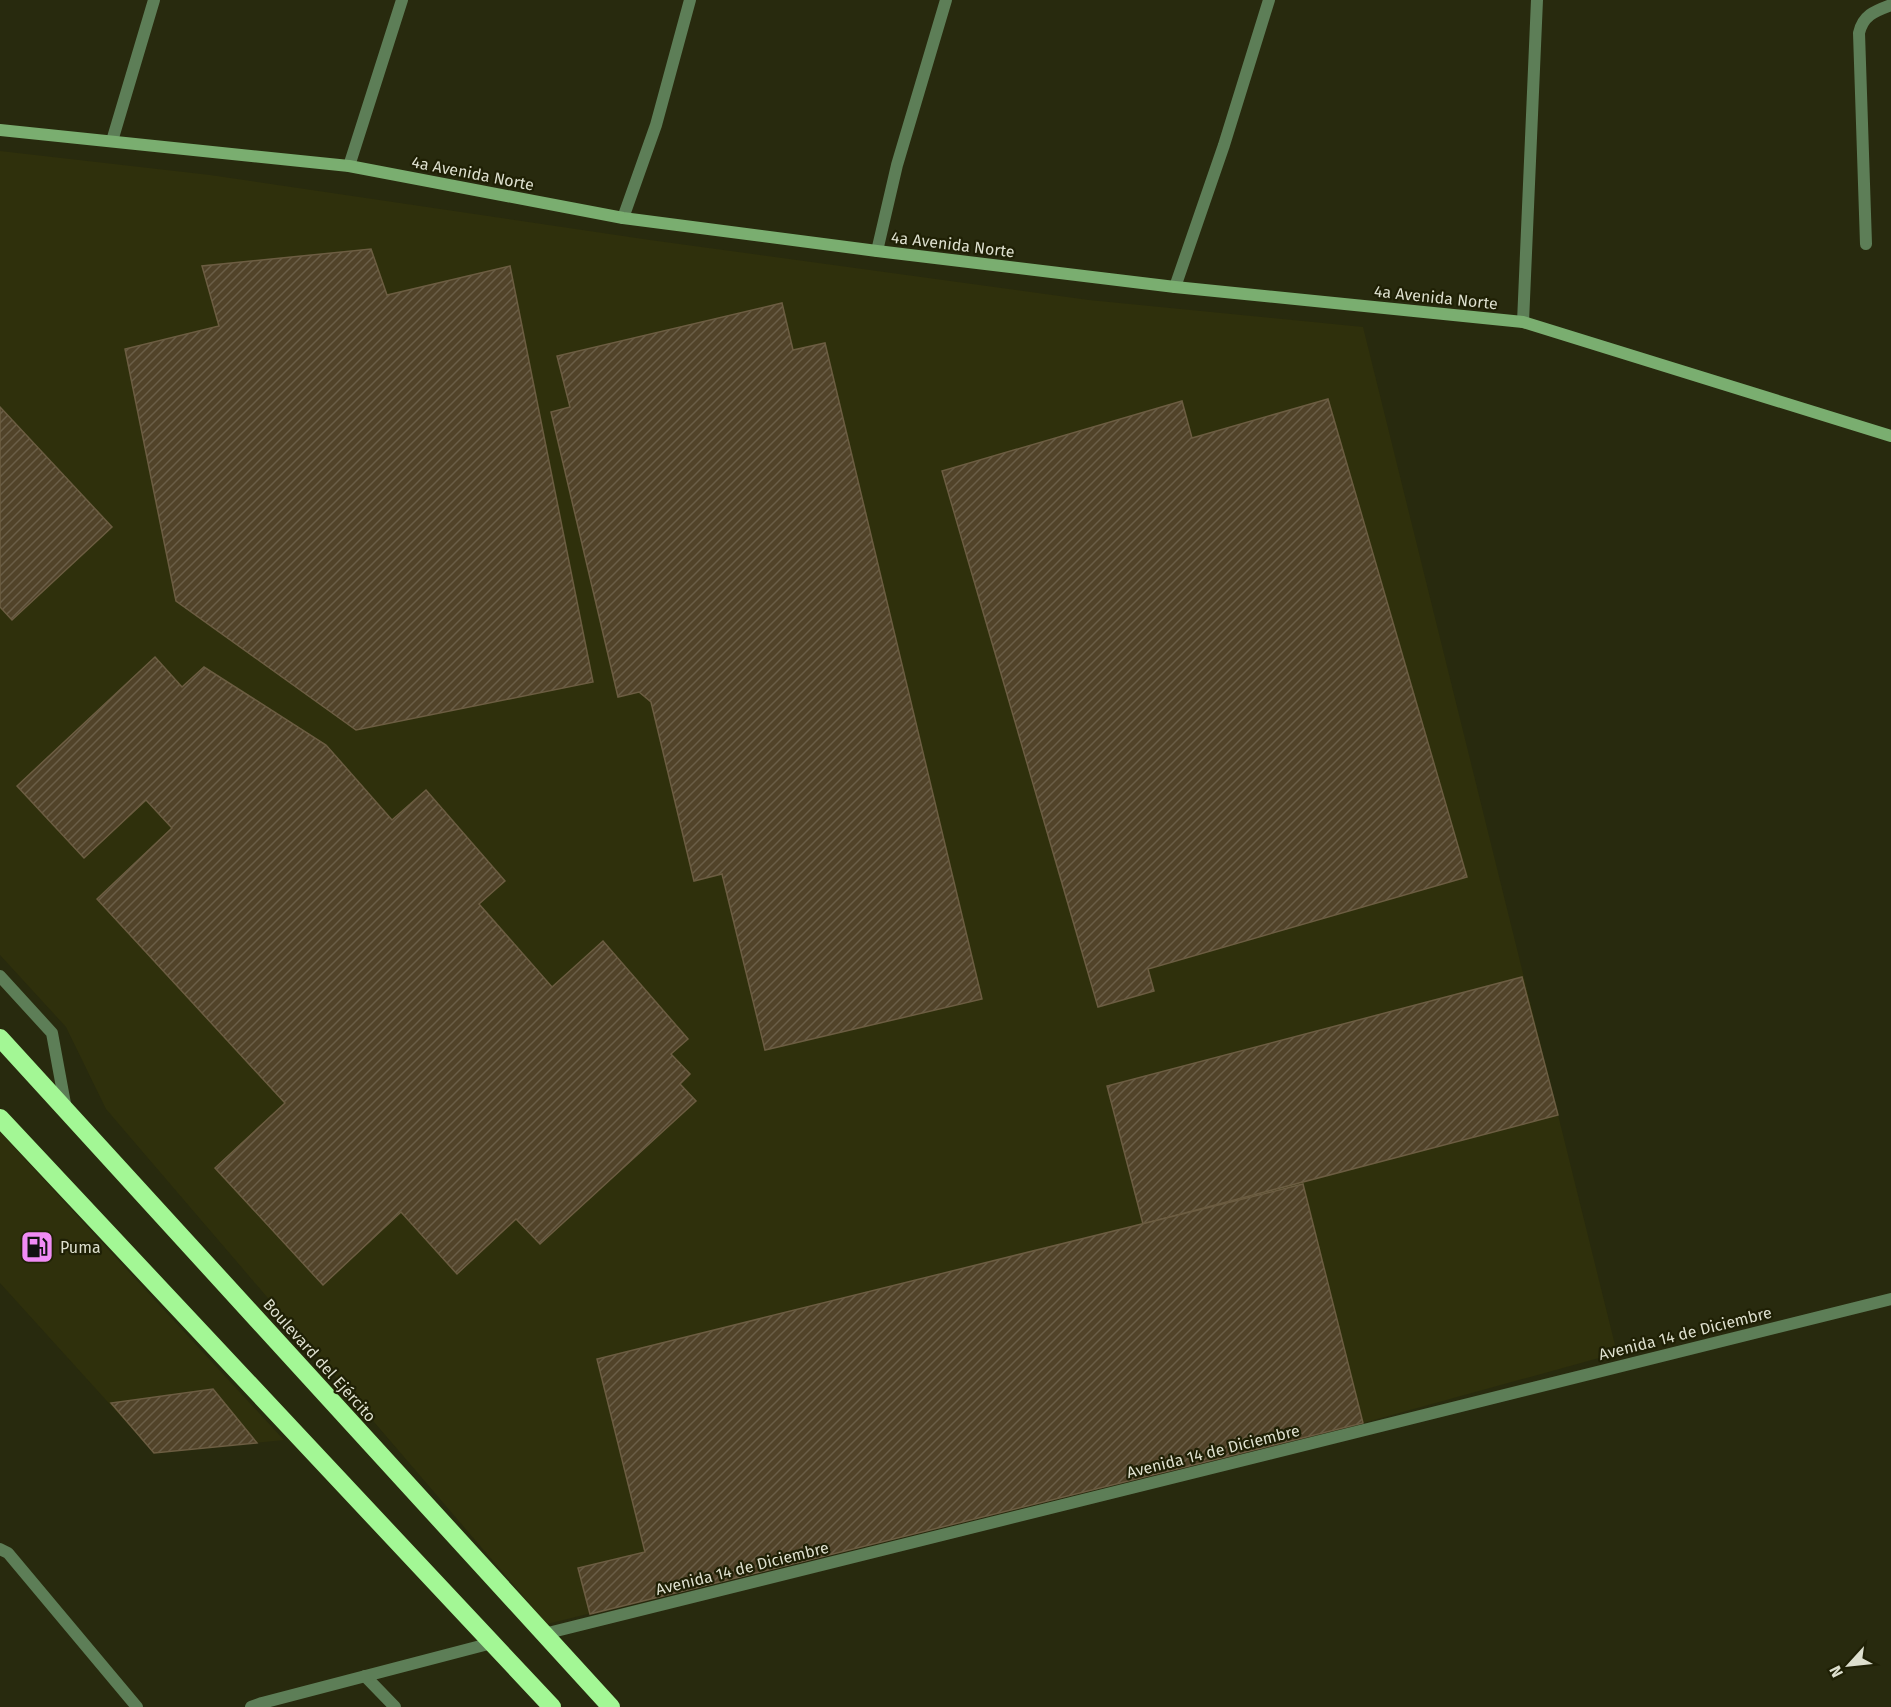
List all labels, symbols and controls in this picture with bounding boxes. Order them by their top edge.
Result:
street label: 4a Avenida Norte [410,152,536,195]
street label: 4a Avenida Norte [890,227,1016,261]
street label: 4a Avenida Norte [1373,282,1499,313]
fuel station icon: Puma [19,1229,55,1265]
place label: Puma [60,1238,101,1257]
street label: Boulevard del Ejército [259,1295,380,1426]
street label: Avenida 14 de Diciembre [1597,1303,1774,1364]
street label: Avenida 14 de Diciembre [1125,1421,1302,1482]
street label: Avenida 14 de Diciembre [654,1538,831,1599]
north arrow [1819,1635,1879,1695]
text: N [1825,1663,1847,1681]

